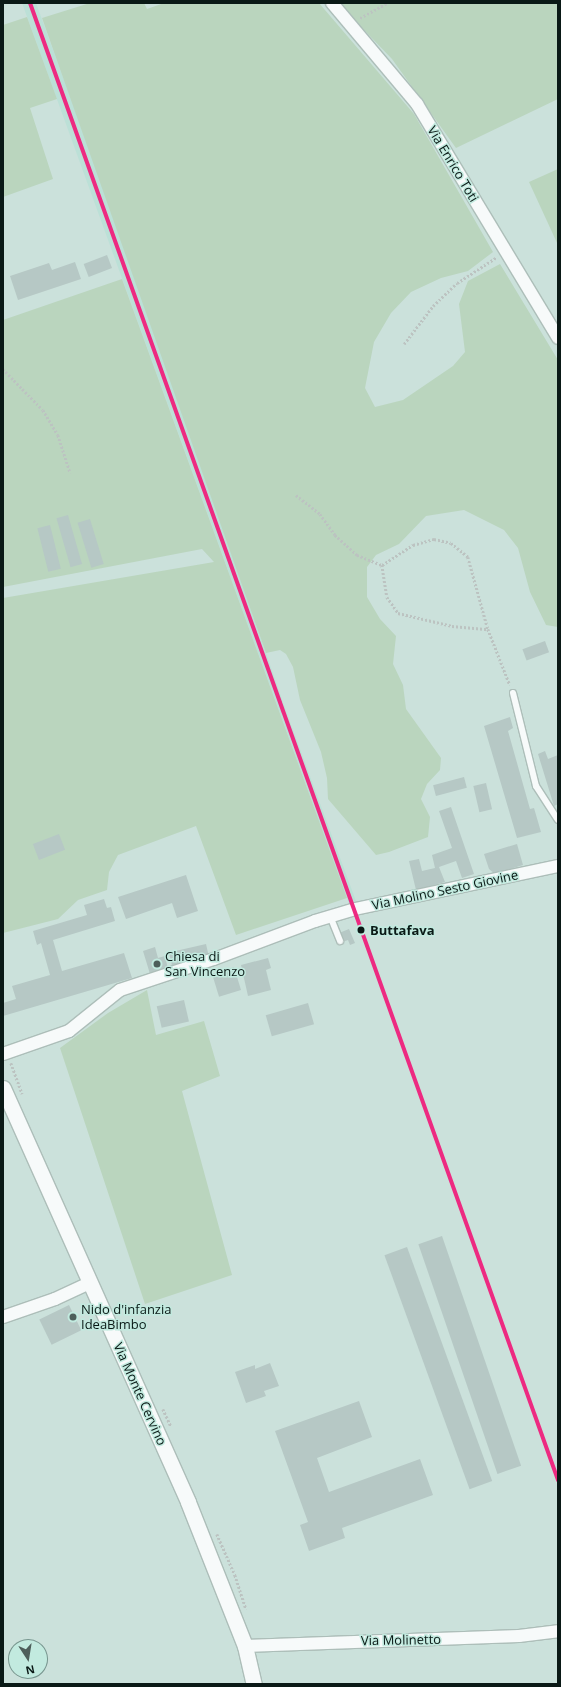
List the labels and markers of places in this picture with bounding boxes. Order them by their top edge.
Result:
place label: Buttafava [370,922,435,938]
marker: Buttafava [355,924,367,936]
place label: Chiesa di San Vincenzo [165,949,245,980]
marker: Chiesa di San Vincenzo [152,959,162,969]
place label: Nido d'infanzia IdeaBimbo [81,1302,171,1333]
marker: Nido d'infanzia IdeaBimbo [68,1312,78,1322]

